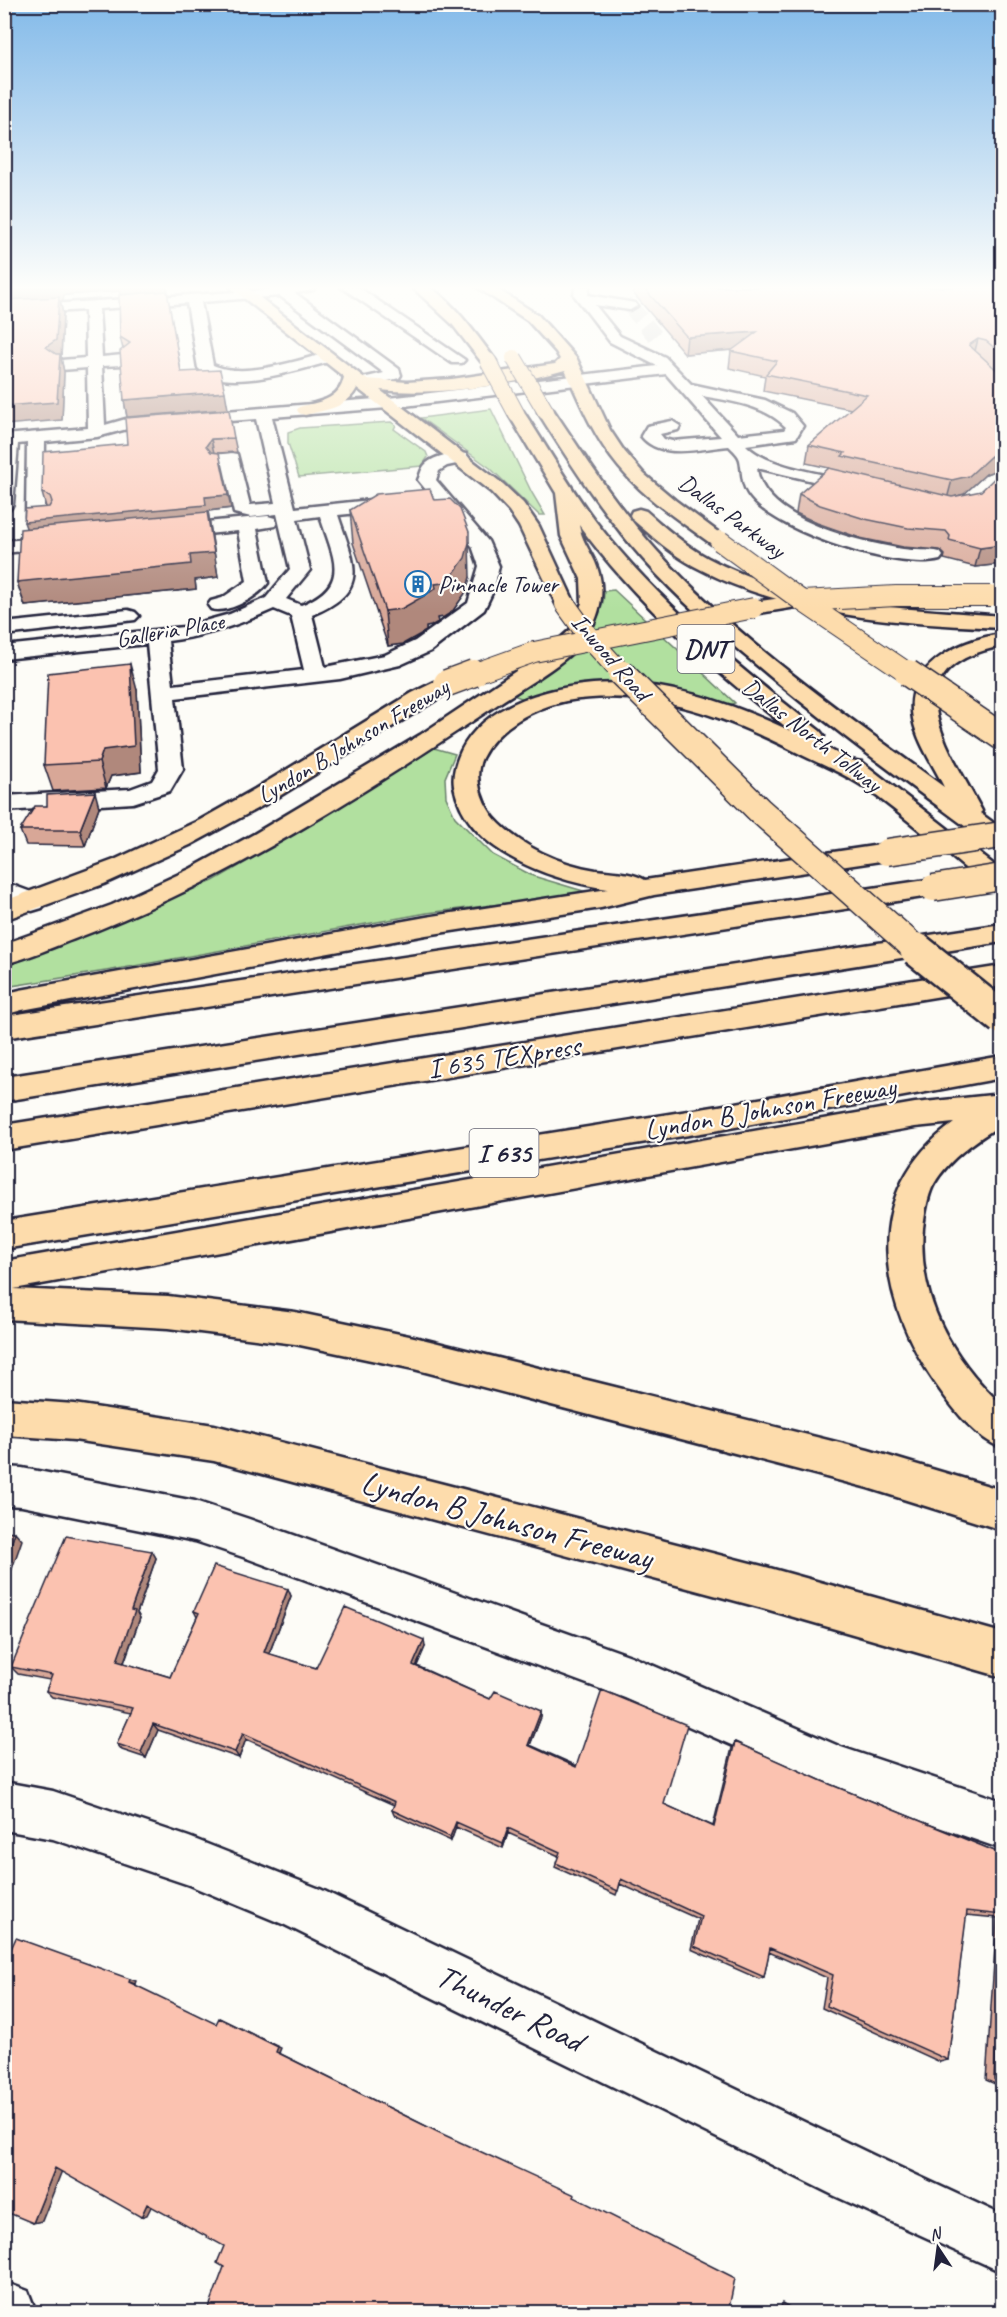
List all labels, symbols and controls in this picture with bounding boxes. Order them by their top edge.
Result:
street label: Dallas Parkway [673,467,792,566]
building icon: Pinnacle Tower [403,569,433,599]
place label: Pinnacle Tower [438,569,560,599]
street label: Galleria Place [114,605,228,654]
street label: Inwood Road [565,607,659,709]
road number: DNT [678,625,734,673]
street label: Lyndon B Johnson Freeway [252,671,456,810]
street label: Dallas North Tollway [736,671,889,800]
street label: I 635 TEXpress [426,1027,585,1086]
street label: Lyndon B Johnson Freeway [642,1068,901,1147]
road number: I 635 [470,1129,538,1177]
street label: Lyndon B Johnson Freeway [357,1461,660,1580]
street label: Thunder Road [430,1954,595,2064]
north arrow [908,2218,968,2278]
text: N [928,2223,945,2245]

